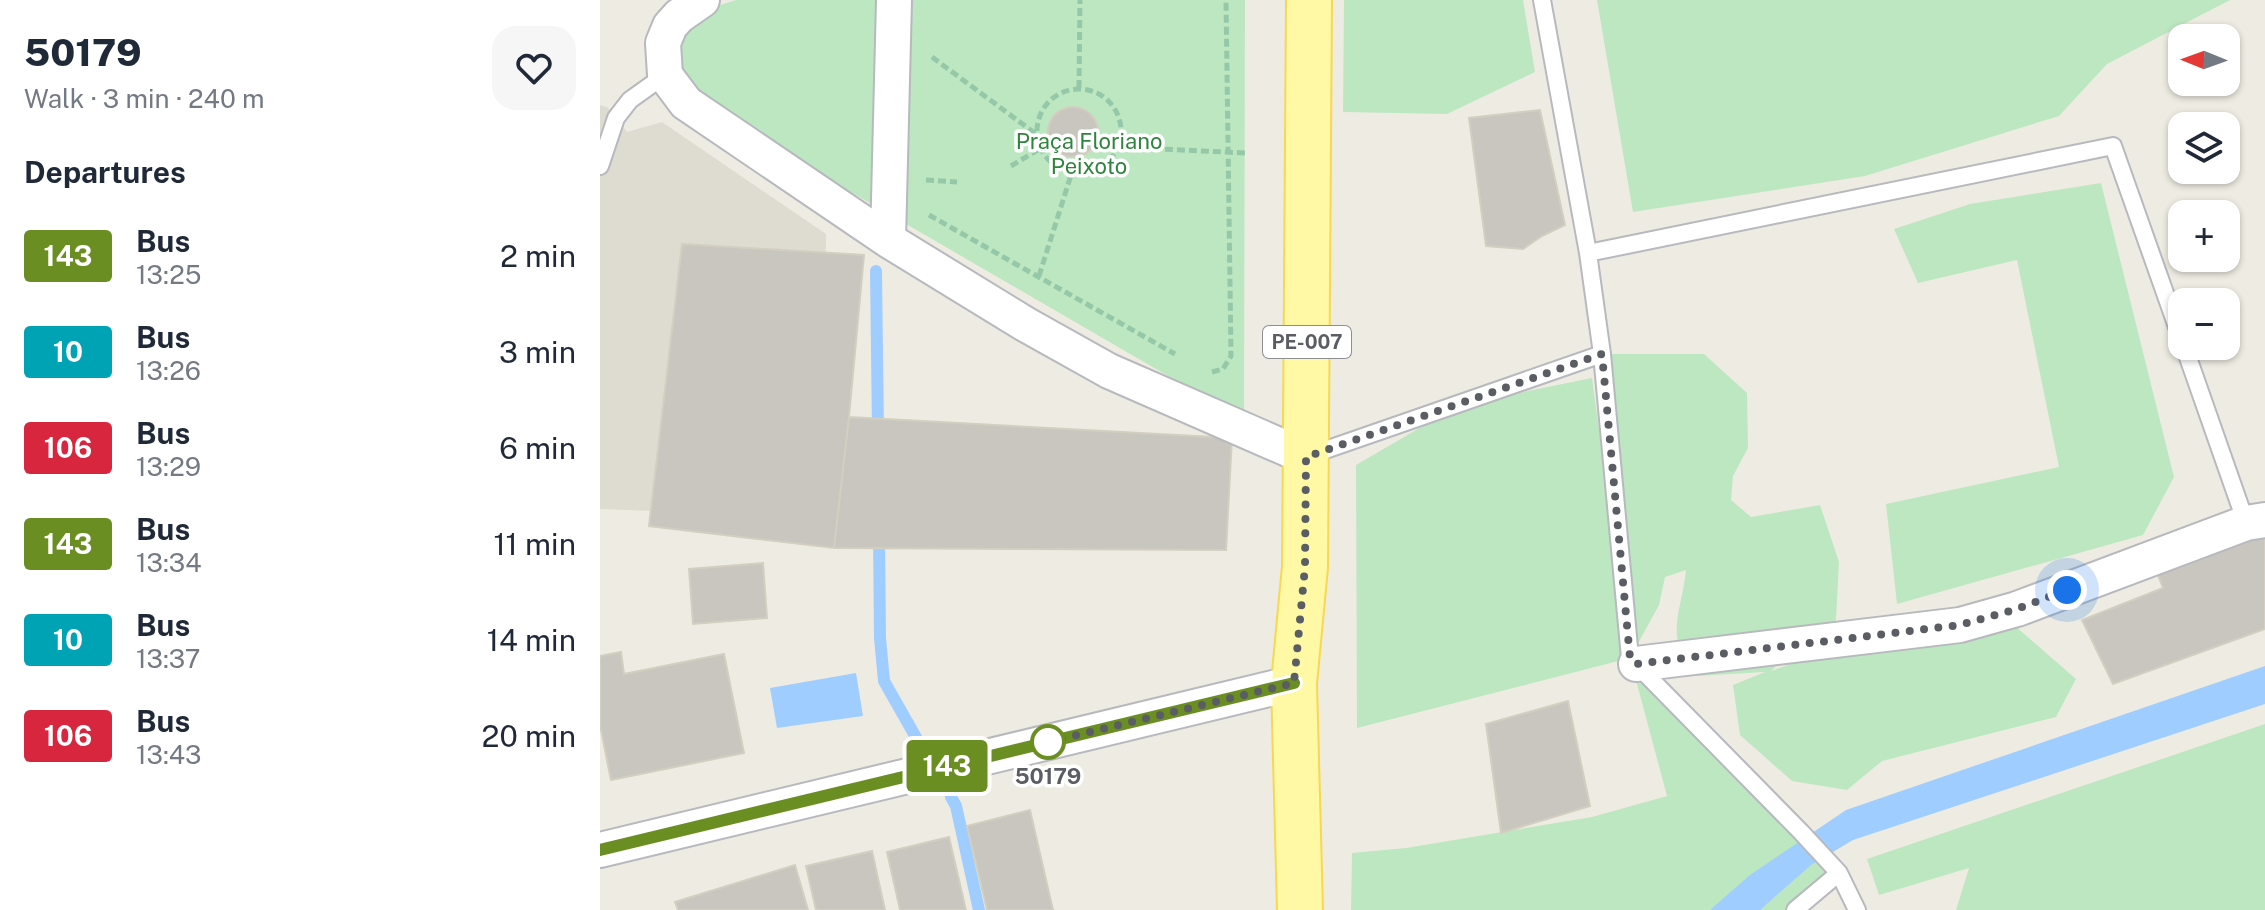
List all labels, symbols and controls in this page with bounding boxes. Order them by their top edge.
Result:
north arrow [2168,24,2240,96]
map controls [2168,24,2240,360]
button: heart [492,26,576,110]
text: 50179 [24,30,142,75]
text: Walk · 3 min · 240 m [24,83,265,114]
button: layers [2168,112,2240,184]
park label: Praça Floriano Peixoto [1016,128,1162,179]
text: Departures [24,154,186,190]
button: + [2168,200,2240,272]
text: Bus [136,223,190,259]
text: 2 min [500,238,576,274]
text: 143 [44,239,92,272]
text: 13:25 [136,259,202,290]
button: − [2168,288,2240,360]
text: Bus [136,319,190,355]
road number: PE-007 [1263,326,1351,358]
text: 3 min [499,334,576,370]
text: 10 [53,335,83,368]
text: 13:26 [136,355,201,386]
text: Bus [136,415,190,451]
text: 6 min [499,430,576,466]
text: 106 [44,431,92,464]
text: 13:29 [136,451,201,482]
text: Bus [136,511,190,547]
text: 11 min [493,526,576,562]
text: 143 [44,527,92,560]
text: 13:34 [136,547,202,578]
your location [2047,570,2087,610]
text: Bus [136,607,190,643]
text: 14 min [487,622,576,658]
text: 10 [53,623,83,656]
text: 13:37 [136,643,200,674]
text: Bus [136,703,190,739]
text: 20 min [482,718,576,754]
text: 106 [44,719,92,752]
marker: 50179 [1031,725,1065,759]
text: 13:43 [136,739,201,770]
line badge: 143 [901,740,993,792]
text: 143 [923,749,971,782]
place label: 50179 [1015,763,1081,789]

